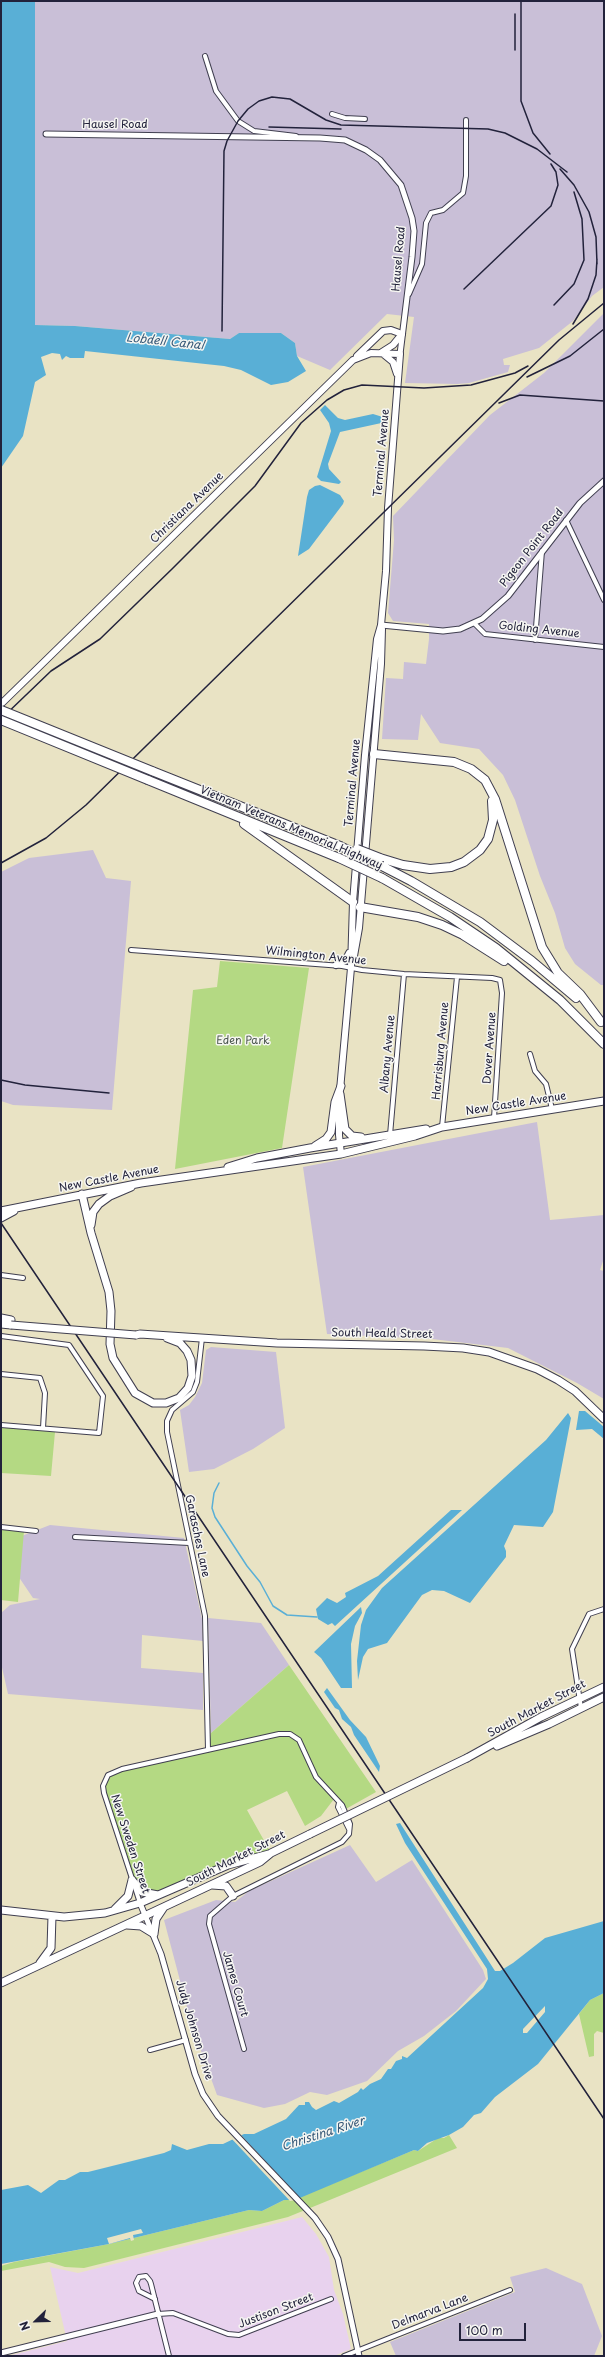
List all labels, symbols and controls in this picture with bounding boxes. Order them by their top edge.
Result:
street label: Hausel Road [82,118,148,132]
street label: Hausel Road [390,226,408,292]
water label: Lobdell Canal [125,331,205,353]
street label: Terminal Avenue [372,409,392,497]
street label: Christiana Avenue [148,470,226,546]
street label: Pigeon Point Road [497,506,567,590]
street label: Golding Avenue [498,619,580,641]
street label: Terminal Avenue [343,739,363,827]
street label: Vietnam Veterans Memorial Highway [198,783,384,873]
street label: Wilmington Avenue [265,944,367,968]
street label: Harrisburg Avenue [430,1001,452,1101]
street label: Dover Avenue [481,1011,499,1085]
street label: Albany Avenue [378,1014,398,1094]
park label: Eden Park [216,1034,270,1048]
street label: New Castle Avenue [465,1090,567,1118]
street label: New Castle Avenue [58,1163,160,1195]
street label: South Heald Street [331,1327,433,1341]
street label: Garasches Lane [182,1493,212,1579]
street label: South Market Street [486,1678,588,1740]
street label: New Sweden Street [108,1793,152,1895]
street label: South Market Street [184,1828,288,1890]
street label: James Court [219,1950,251,2018]
street label: Judy Johnson Drive [172,1978,216,2082]
water label: Christina River [280,2114,366,2154]
street label: Justison Street [237,2291,315,2331]
street label: Delmarva Lane [390,2291,470,2333]
north arrow [16,2301,56,2341]
scale bar [461,2315,528,2341]
text: N [15,2319,34,2333]
text: 100 m [466,2321,503,2339]

